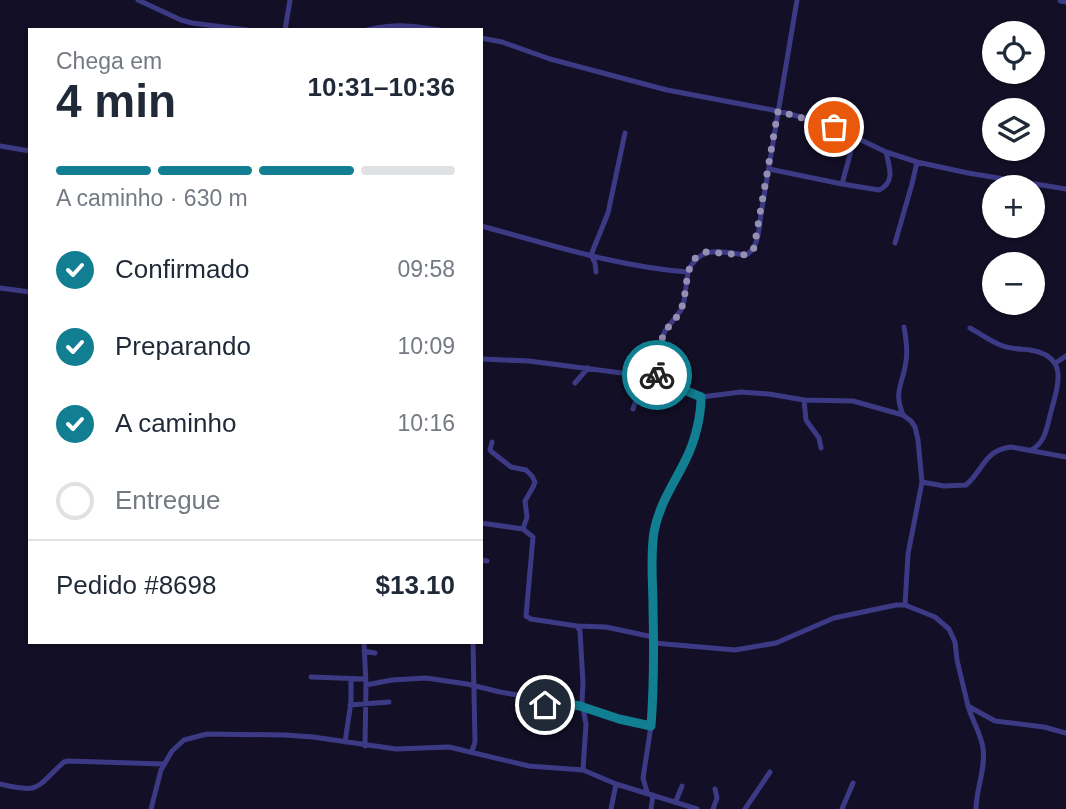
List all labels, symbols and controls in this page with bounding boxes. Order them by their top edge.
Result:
map controls [982,21,1045,315]
button: locate [982,21,1045,84]
text: Chega em [56,48,162,74]
text: 10:31–10:36 [308,72,455,102]
text: 4 min [56,75,176,127]
pin [804,97,864,157]
button: layers [982,98,1045,161]
icon: bag [815,108,853,146]
button: + [982,175,1045,238]
text: A caminho · 630 m [56,185,248,211]
icon: check [56,251,94,289]
button: − [982,252,1045,315]
text: Confirmado [115,254,249,284]
text: 09:58 [397,256,455,282]
icon: check [56,328,94,366]
text: Preparando [115,331,251,361]
text: 10:09 [397,333,455,359]
courier [622,340,692,410]
icon: bike [638,356,676,394]
icon: check [56,405,94,443]
text: A caminho [115,408,236,438]
text: 10:16 [397,410,455,436]
text: Entregue [115,485,221,515]
text: Pedido #8698 [56,570,216,600]
text: $13.10 [375,570,455,600]
pin [515,675,575,735]
icon: home [526,686,564,724]

